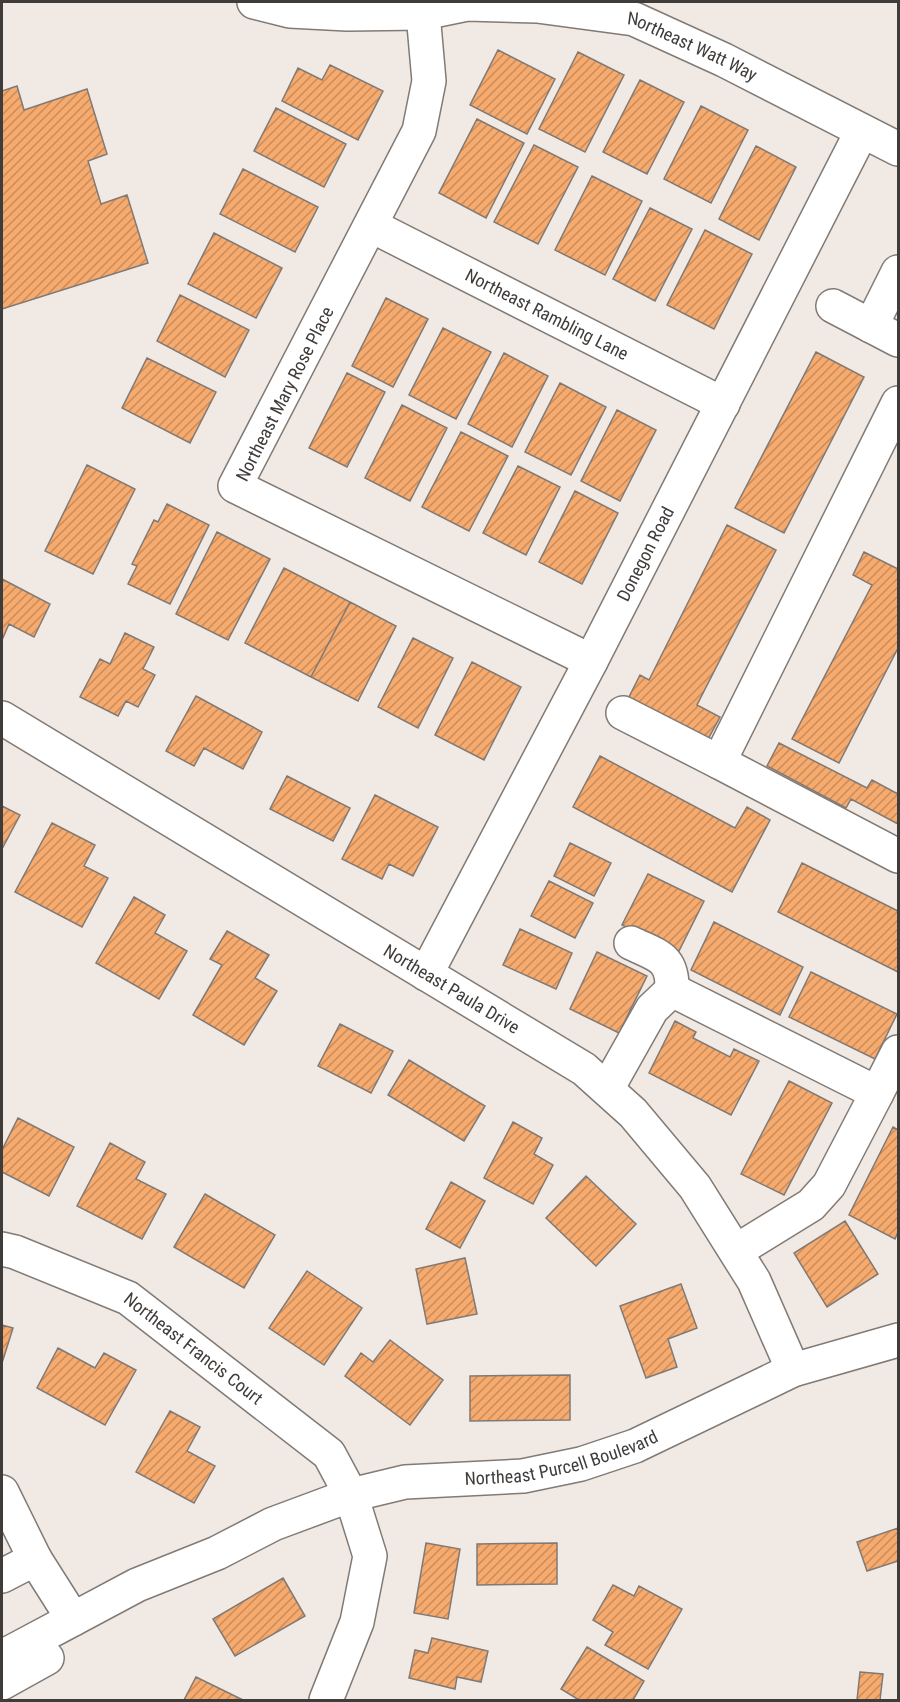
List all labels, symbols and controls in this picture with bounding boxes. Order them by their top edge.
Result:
street label: Northeast Watt Way [626,7,761,85]
street label: Northeast Rambling Lane [462,264,632,364]
street label: Northeast Mary Rose Place [231,303,338,485]
street label: Donegon Road [612,503,678,605]
street label: Northeast Paula Drive [380,940,524,1038]
street label: Northeast Francis Court [120,1288,267,1409]
street label: Northeast Purcell Boulevard [464,1426,661,1489]

